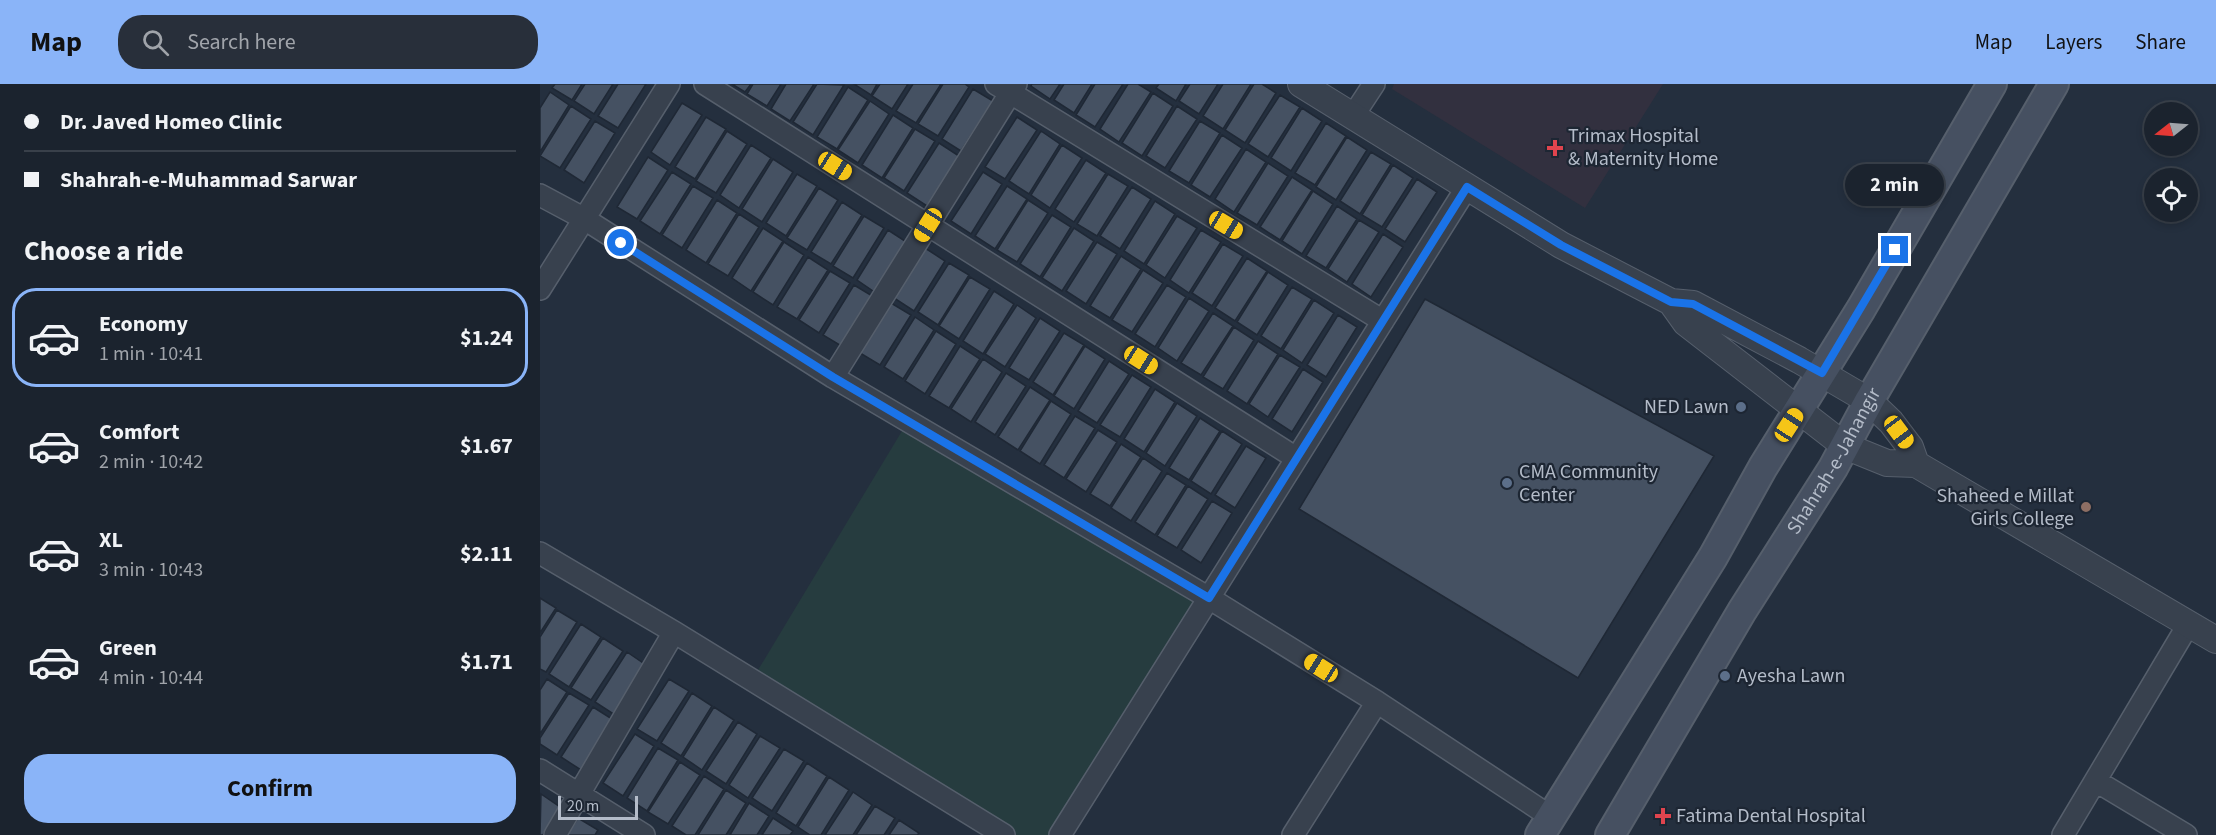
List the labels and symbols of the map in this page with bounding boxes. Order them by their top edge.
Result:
north arrow [2144,102,2198,156]
place label: Trimax Hospital & Maternity Home [1568,122,1718,173]
marker: Trimax Hospital & Maternity Home [1546,139,1564,157]
car [815,149,855,183]
callout: 2 min [1846,163,1944,205]
car [911,205,945,245]
car [1206,208,1246,242]
route start [607,229,634,256]
route end [1881,236,1908,263]
car [1121,343,1161,377]
street label: Shahrah-e-Jahangir [1780,382,1888,540]
place label: NED Lawn [1644,393,1729,421]
marker: NED Lawn [1734,400,1748,414]
car [1772,405,1806,445]
car [1881,412,1917,452]
place label: CMA Community Center [1519,458,1659,509]
marker: CMA Community Center [1500,476,1514,490]
place label: Shaheed e Millat Girls College [1936,482,2074,533]
marker: Shaheed e Millat Girls College [2079,500,2093,514]
car [1301,651,1341,685]
place label: Ayesha Lawn [1737,662,1845,690]
marker: Ayesha Lawn [1718,669,1732,683]
scale bar [558,793,638,820]
place label: Fatima Dental Hospital [1676,802,1866,830]
marker: Fatima Dental Hospital [1654,807,1672,825]

